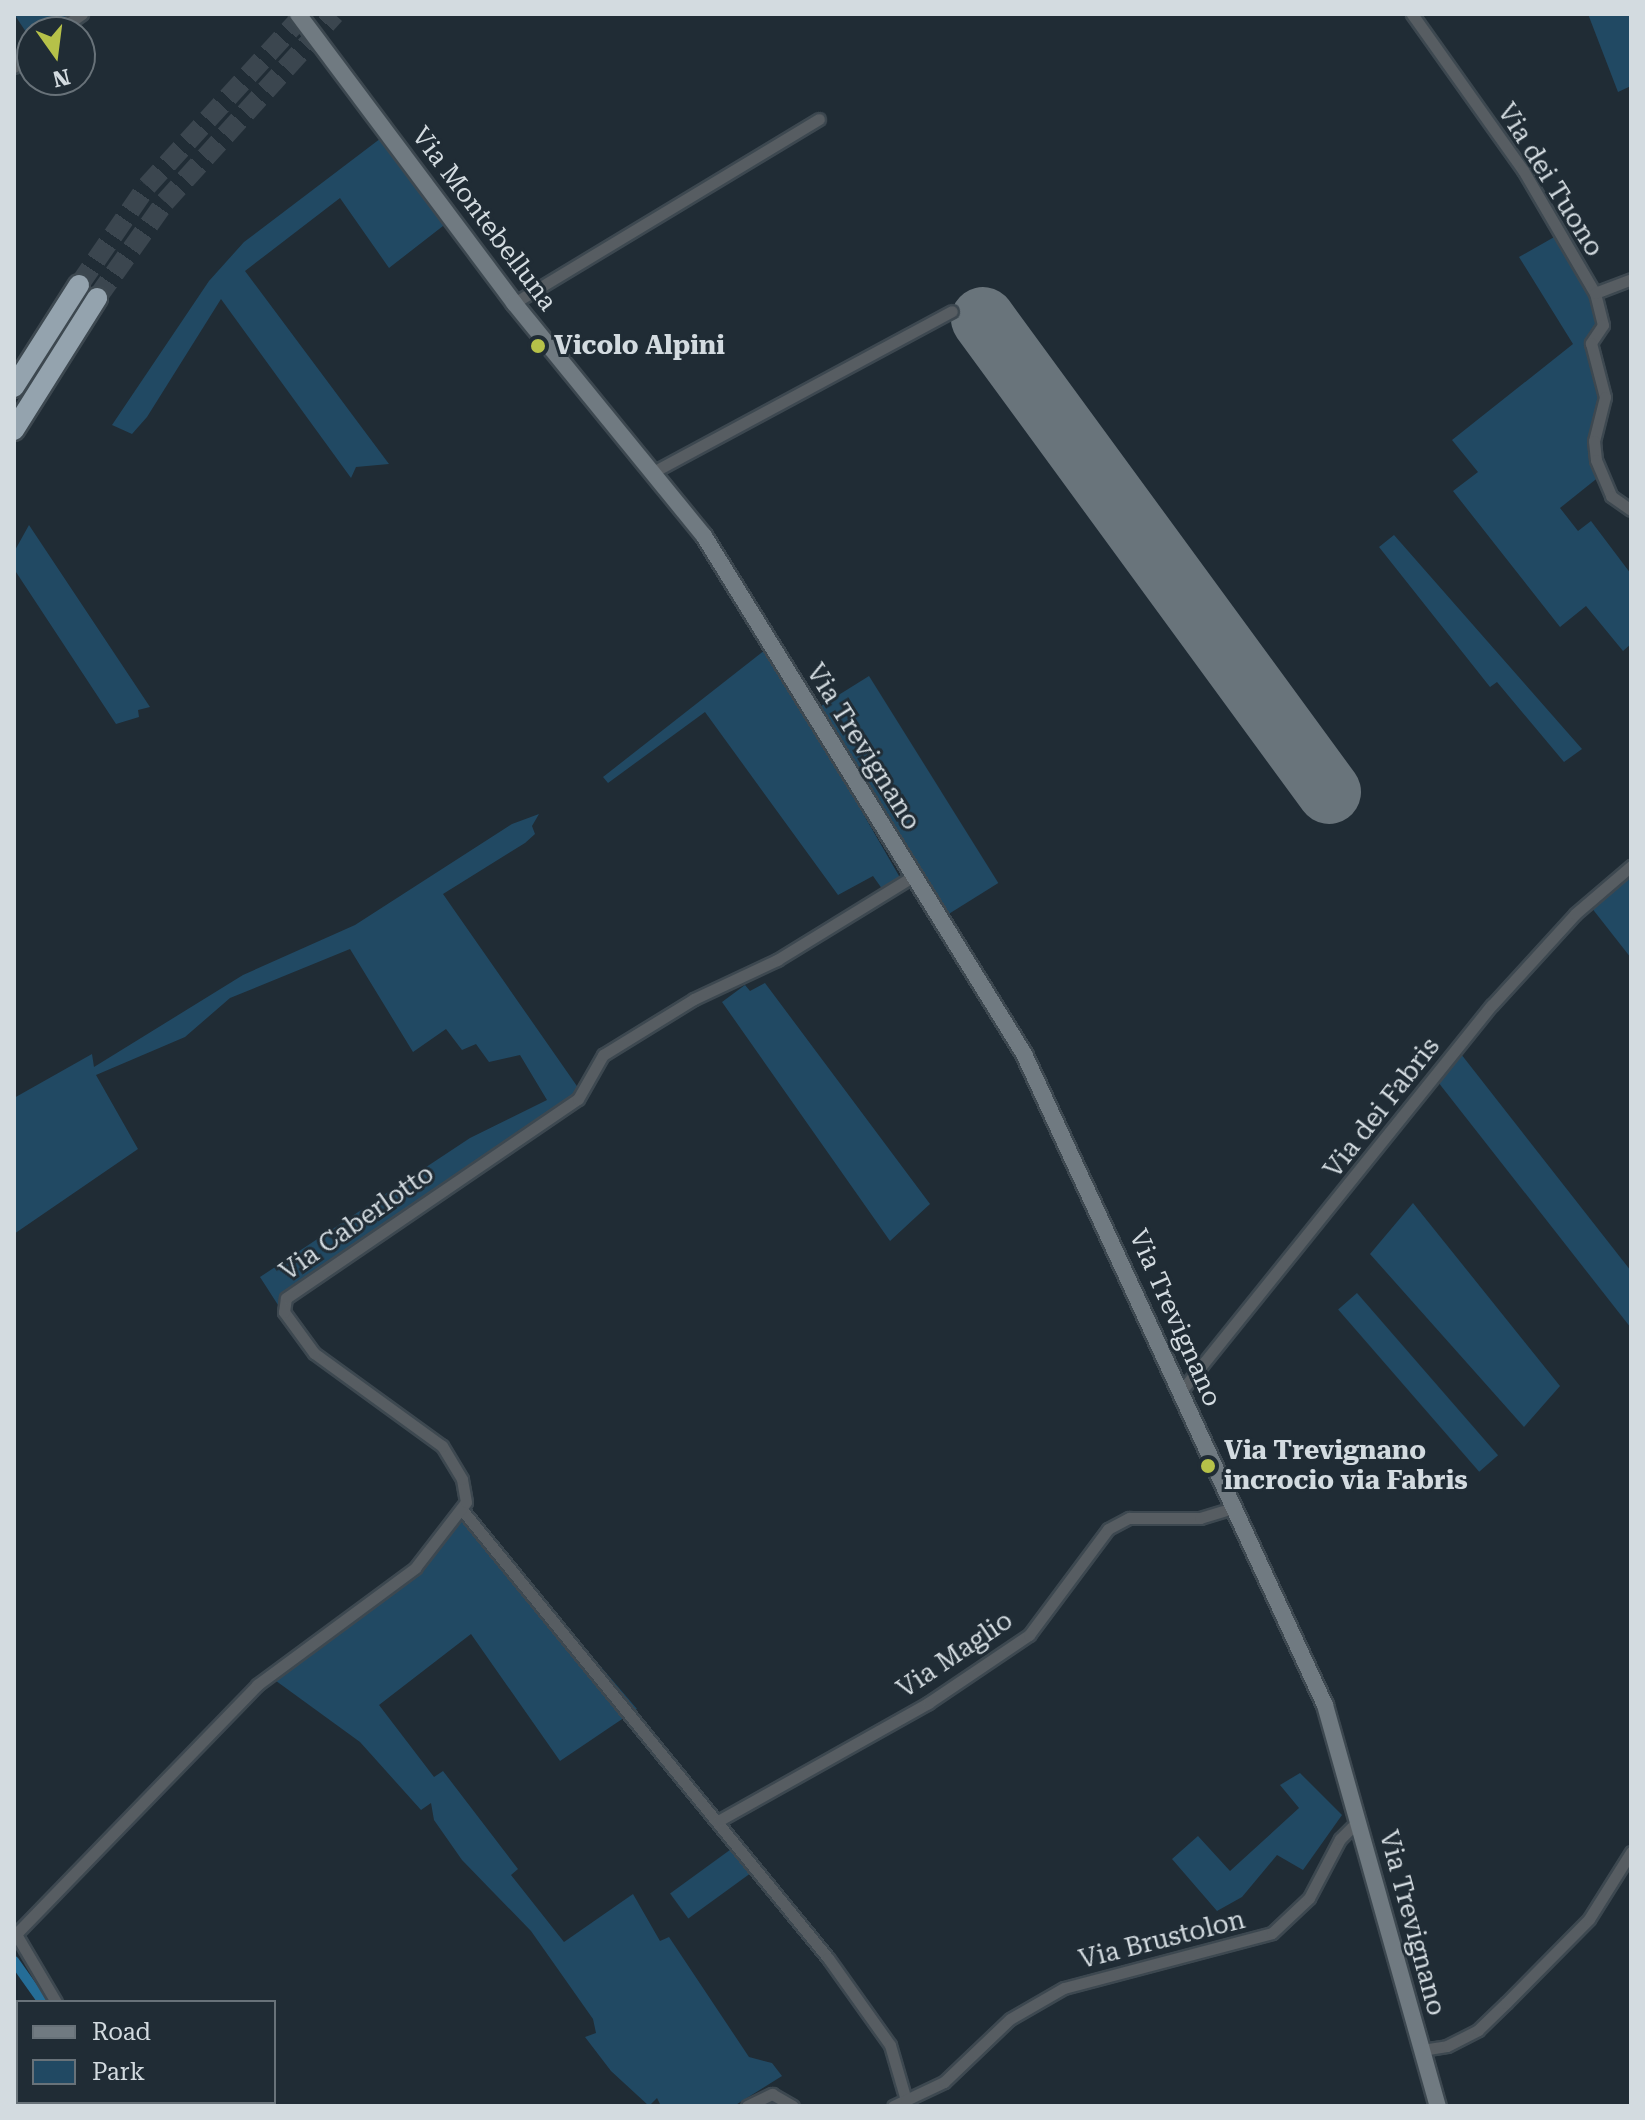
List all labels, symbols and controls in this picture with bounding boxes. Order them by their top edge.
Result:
north arrow [16,16,96,96]
text: N [50,64,73,92]
street label: Via dei Tuono [1490,98,1610,262]
street label: Via Montebelluna [405,121,563,317]
place label: Vicolo Alpini [554,330,725,362]
marker: Vicolo Alpini [529,337,547,355]
street label: Via Trevignano [799,658,927,836]
street label: Via dei Fabris [1318,1032,1446,1184]
street label: Via Caberlotto [274,1158,440,1288]
street label: Via Trevignano [1122,1225,1228,1411]
place label: Via Trevignano incrocio via Fabris [1224,1435,1468,1496]
marker: Via Trevignano incrocio via Fabris [1199,1457,1217,1475]
street label: Via Maglio [891,1605,1019,1705]
street label: Via Trevignano [1372,1827,1452,2019]
street label: Via Brustolon [1076,1904,1248,1976]
legend [16,2000,276,2104]
text: Road [92,2018,151,2046]
text: Park [92,2058,145,2086]

